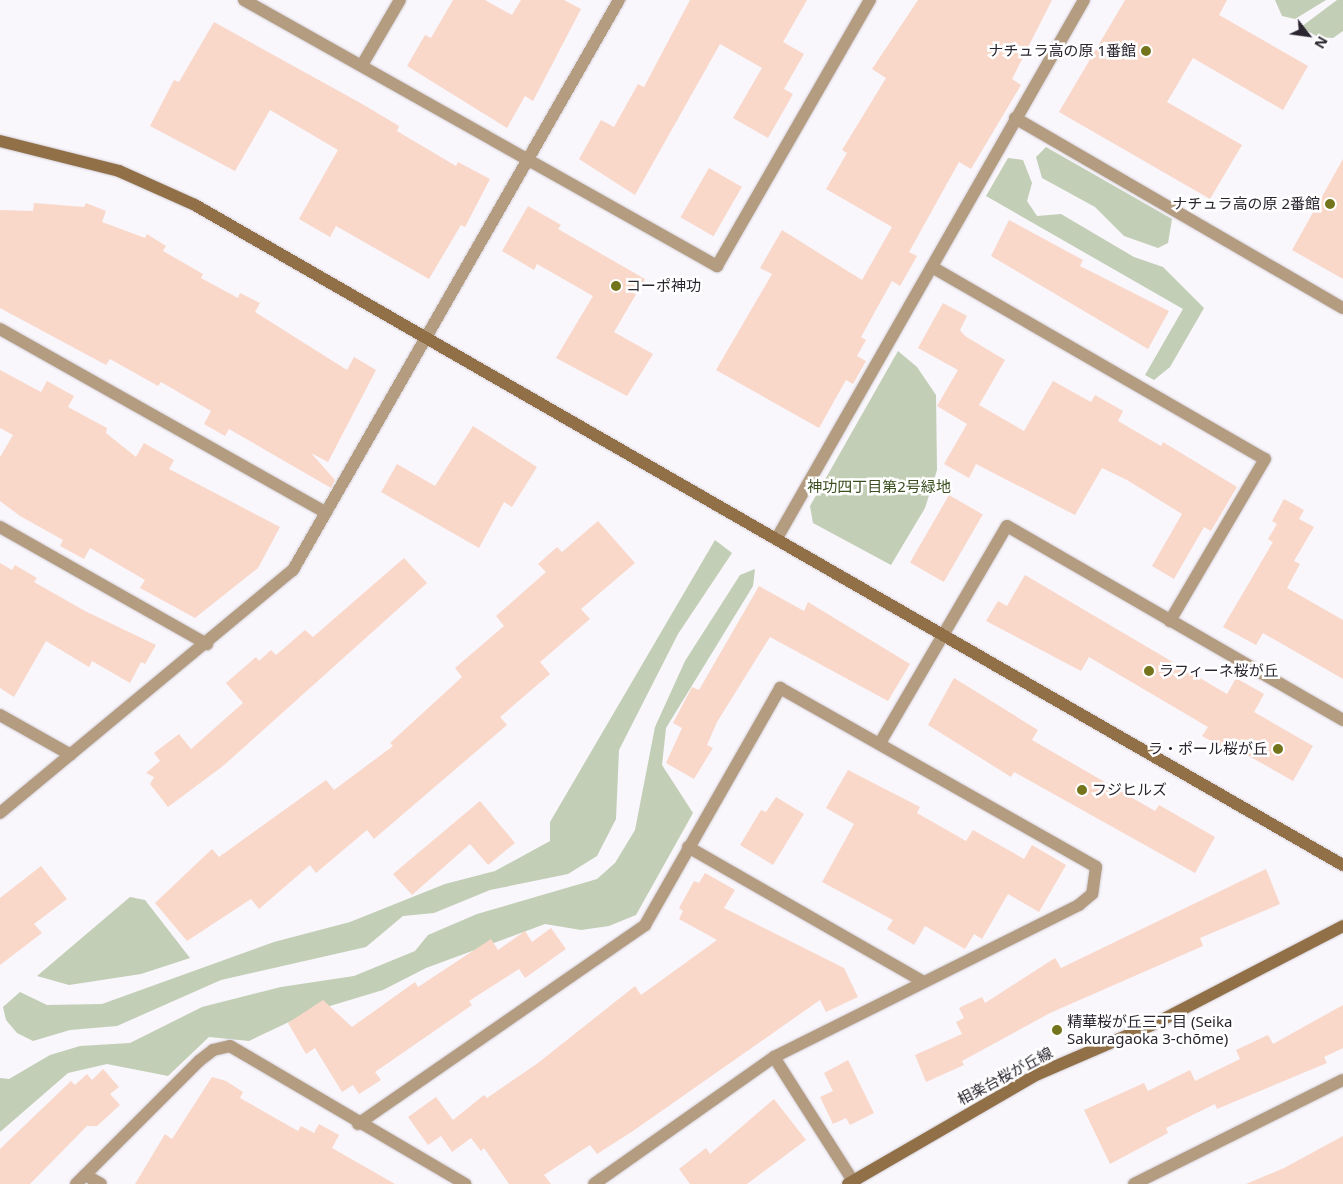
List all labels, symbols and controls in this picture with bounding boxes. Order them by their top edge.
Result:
north arrow [1283,10,1333,60]
text: N [1310,33,1333,52]
place label: ナチュラ高の原 1番館 [989,42,1136,60]
marker: ナチュラ高の原 1番館 [1140,45,1152,57]
place label: ナチュラ高の原 2番館 [1173,195,1320,213]
marker: ナチュラ高の原 2番館 [1324,198,1336,210]
place label: コーポ神功 [626,277,701,295]
marker: コーポ神功 [610,280,622,292]
park label: 神功四丁目第2号緑地 [807,478,951,496]
place label: ラフィーネ桜が丘 [1159,662,1279,680]
marker: ラフィーネ桜が丘 [1143,665,1155,677]
place label: ラ・ポール桜が丘 [1148,740,1268,758]
marker: ラ・ポール桜が丘 [1272,743,1284,755]
place label: フジヒルズ [1092,781,1167,799]
marker: フジヒルズ [1076,784,1088,796]
place label: 精華桜が丘三丁目 (Seika Sakuragaoka 3-chōme) [1067,1012,1232,1047]
marker: 精華桜が丘三丁目 (Seika Sakuragaoka 3-chōme) [1051,1024,1063,1036]
street label: 相楽台桜が丘線 [954,1043,1056,1109]

